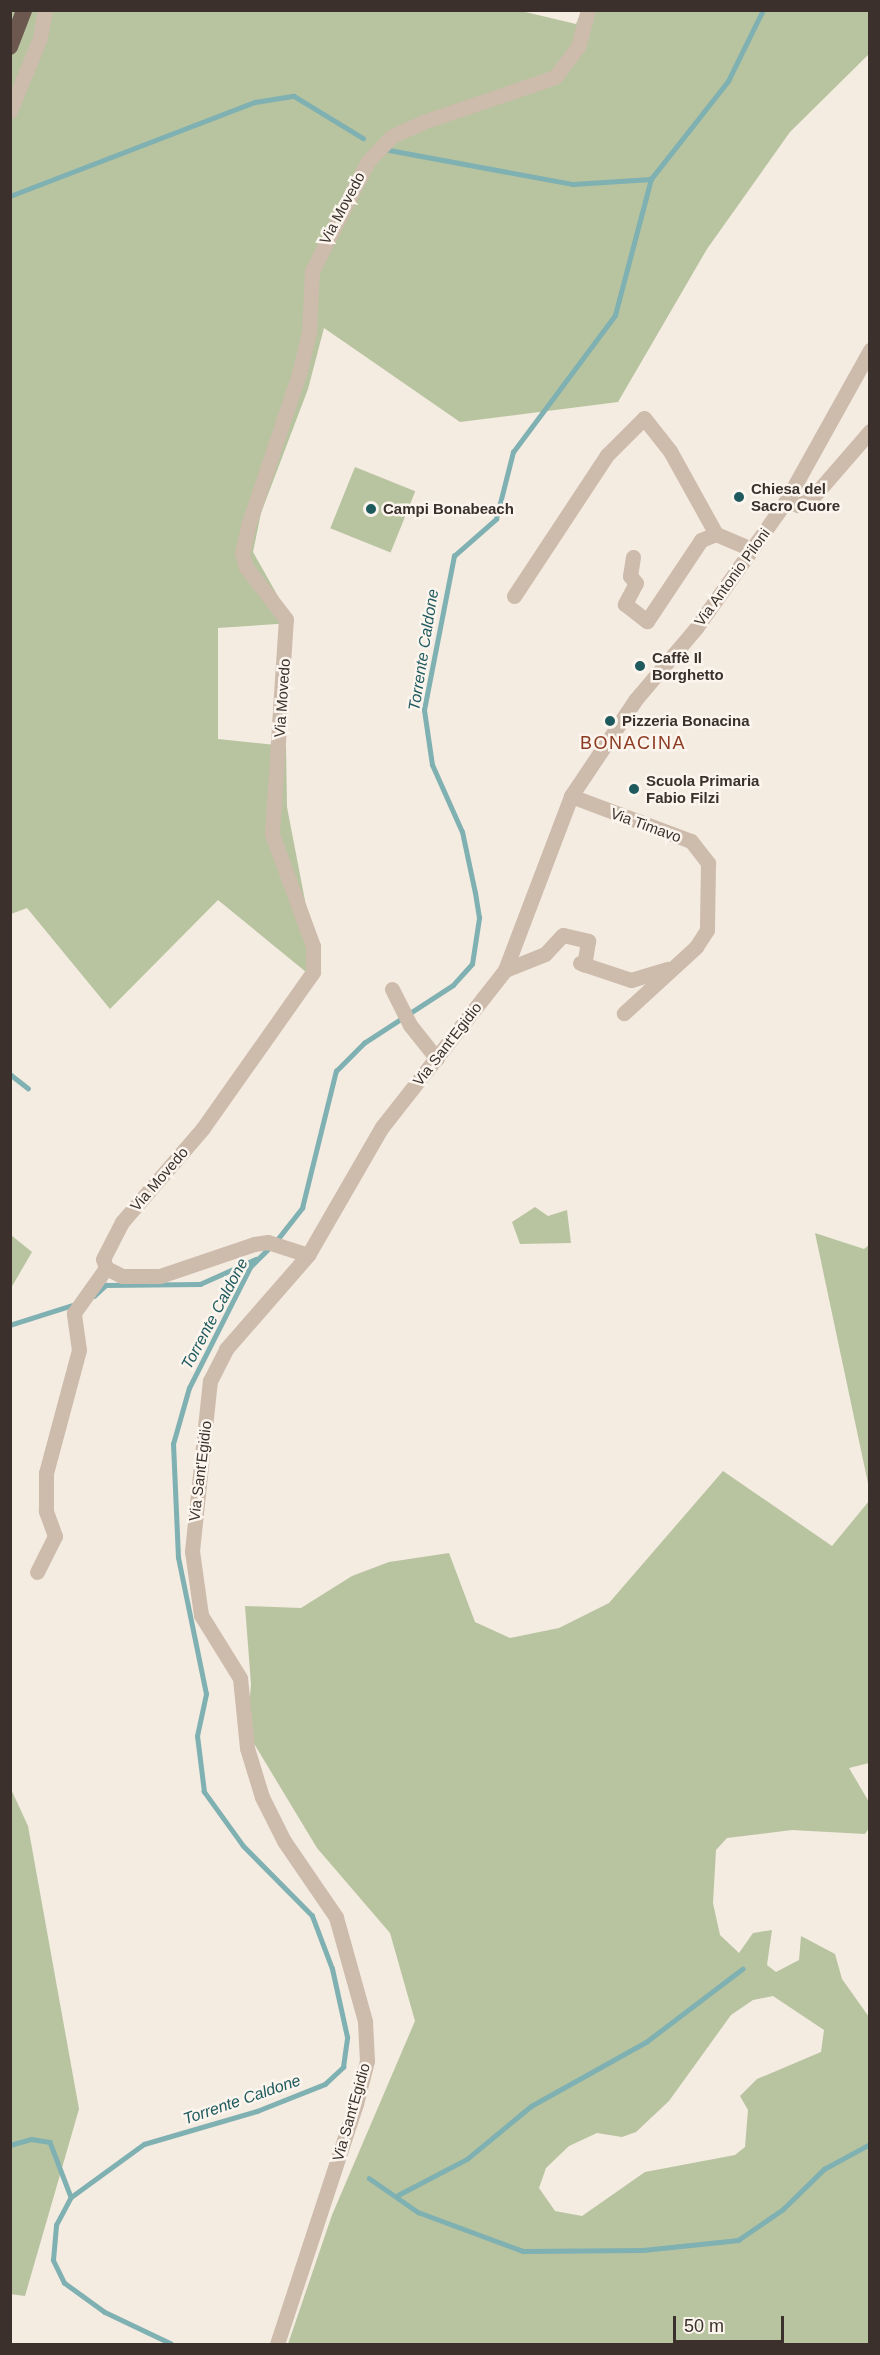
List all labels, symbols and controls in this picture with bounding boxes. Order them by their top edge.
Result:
street label: Via Movedo [316,169,368,247]
place label: Chiesa del Sacro Cuore [751,479,840,514]
marker: Chiesa del Sacro Cuore [732,490,746,504]
place label: Campi Bonabeach [383,500,514,518]
marker: Campi Bonabeach [364,502,378,516]
street label: Via Antonio Piloni [690,524,774,630]
water label: Torrente Caldone [405,588,443,712]
place label: Caffè Il Borghetto [652,648,724,683]
street label: Via Movedo [270,658,294,738]
marker: Caffè Il Borghetto [633,659,647,673]
place label: Pizzeria Bonacina [622,712,750,730]
marker: Pizzeria Bonacina [603,714,617,728]
district label: BONACINA [580,732,686,754]
place label: Scuola Primaria Fabio Filzi [646,771,759,806]
marker: Scuola Primaria Fabio Filzi [627,782,641,796]
street label: Via Timavo [608,804,684,846]
street label: Via Sant'Egidio [409,999,485,1089]
street label: Via Movedo [126,1143,192,1215]
water label: Torrente Caldone [178,1255,252,1373]
street label: Via Sant'Egidio [185,1420,215,1522]
street label: Via Sant'Egidio [328,2061,374,2163]
water label: Torrente Caldone [181,2071,303,2129]
scale bar [676,2304,787,2342]
text: 50 m [684,2316,724,2336]

